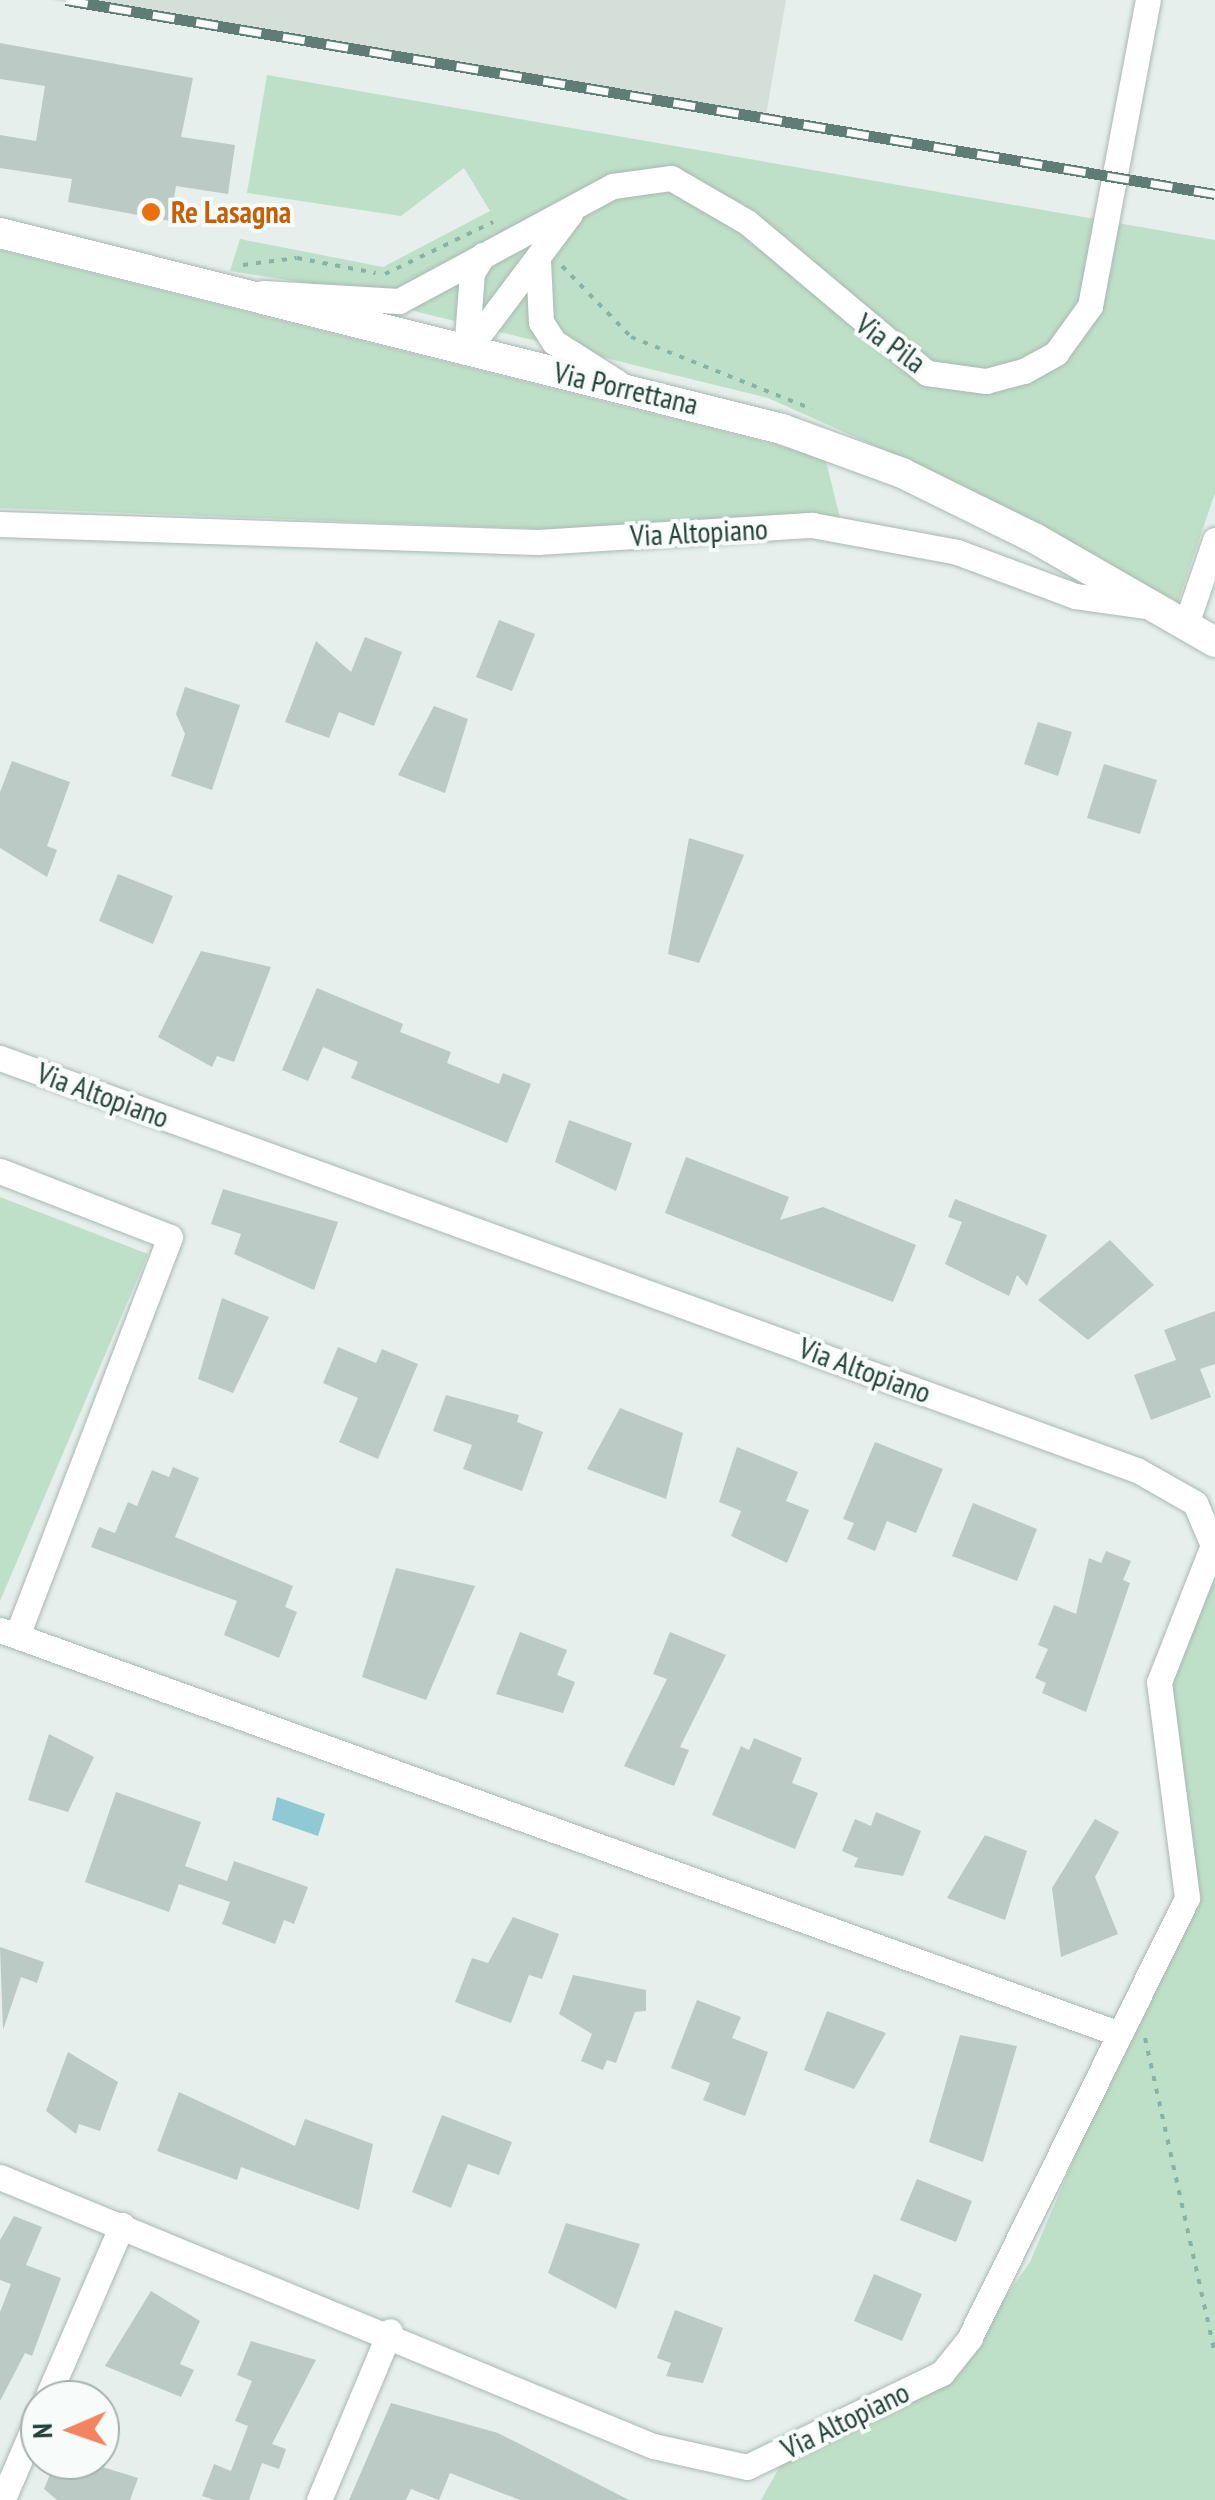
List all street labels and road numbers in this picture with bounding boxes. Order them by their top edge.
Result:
street label: Via Pila [849,306,933,380]
street label: Via Porrettana [550,354,702,422]
street label: Via Altopiano [629,510,769,554]
street label: Via Altopiano [32,1054,174,1136]
street label: Via Altopiano [794,1329,936,1411]
street label: Via Altopiano [775,2373,915,2467]

